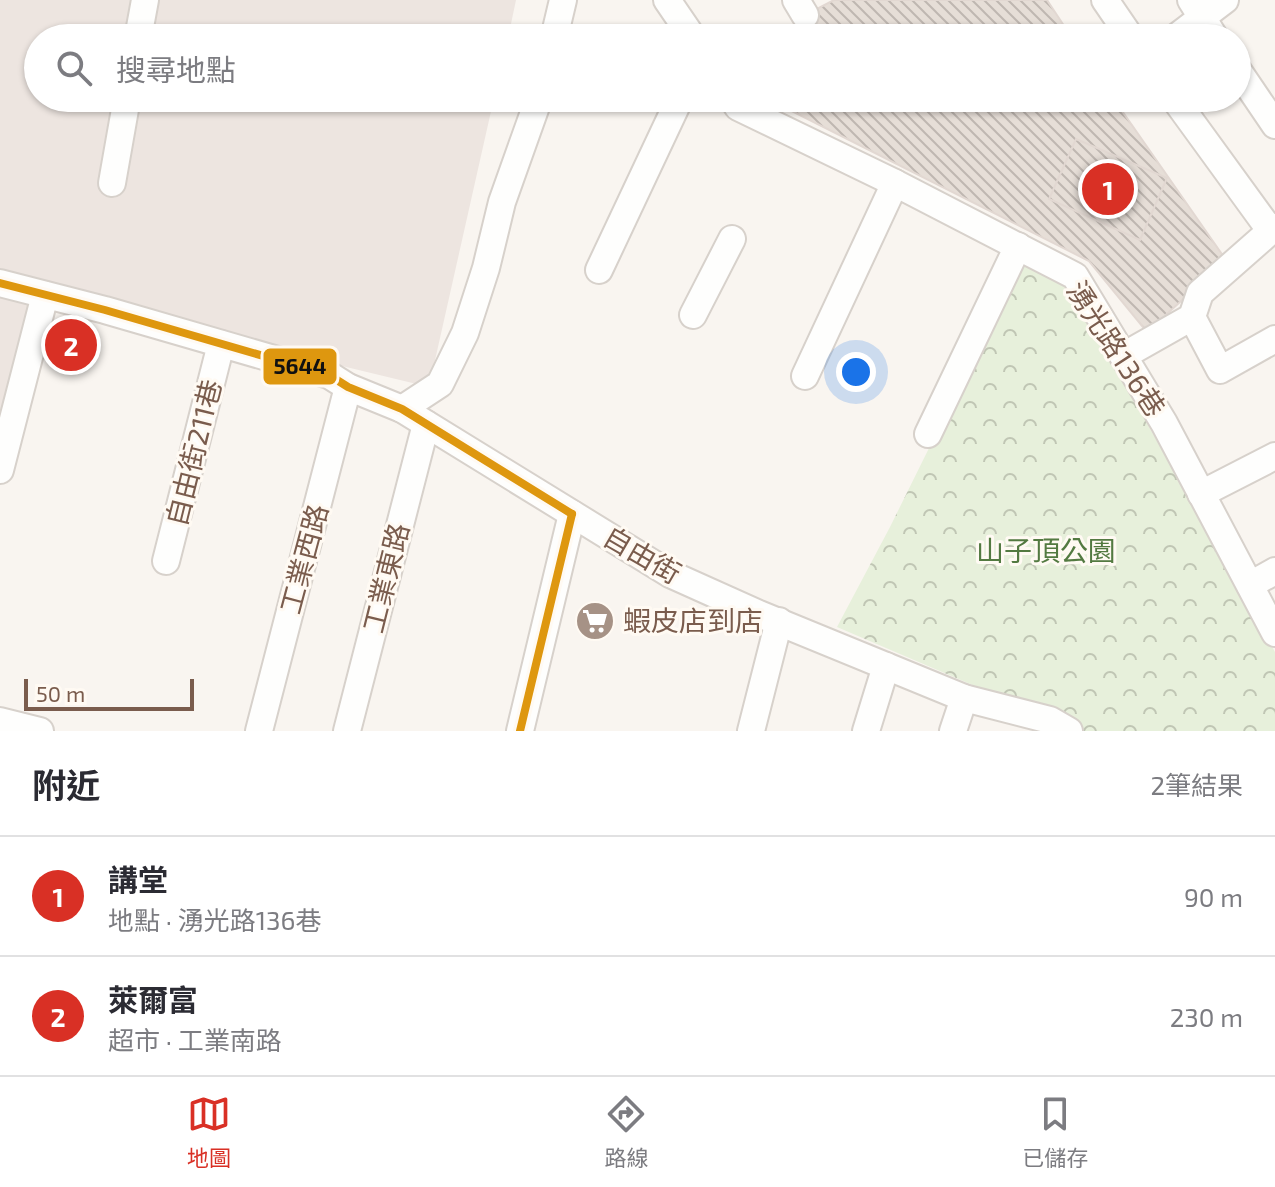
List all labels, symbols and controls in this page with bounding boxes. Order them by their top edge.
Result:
search box [24,24,1251,112]
icon: search [52,46,96,90]
text: 搜尋地點 [116,51,236,87]
pin: 1 [1082,159,1134,219]
street label: 湧光路136巷 [1060,274,1173,423]
pin: 2 [45,315,97,375]
line badge: 5644 [262,347,338,386]
text: 5644 [273,352,327,378]
your location [836,352,876,392]
street label: 自由街211巷 [158,376,228,530]
street label: 工業西路 [272,500,334,617]
street label: 自由街 [598,518,687,590]
street label: 工業東路 [355,519,415,636]
park label: 山子頂公園 [976,533,1116,567]
supermarket icon: 蝦皮店到店 [574,600,616,642]
place label: 蝦皮店到店 [623,603,763,637]
scale bar [24,675,194,711]
text: 50 m [36,680,85,706]
text: 附近 [32,764,100,805]
text: 2筆結果 [1150,769,1243,800]
text: 講堂 [108,861,168,897]
text: 1 [52,881,64,912]
text: 90 m [1184,881,1243,912]
text: 地點 · 湧光路136巷 [108,904,321,935]
text: 萊爾富 [108,981,198,1017]
text: 2 [50,1001,66,1032]
text: 230 m [1170,1001,1243,1032]
text: 超市 · 工業南路 [108,1024,282,1055]
tab: 地圖 [187,1092,231,1172]
tab: 路線 [604,1092,648,1172]
tab: 已儲存 [1022,1092,1088,1172]

